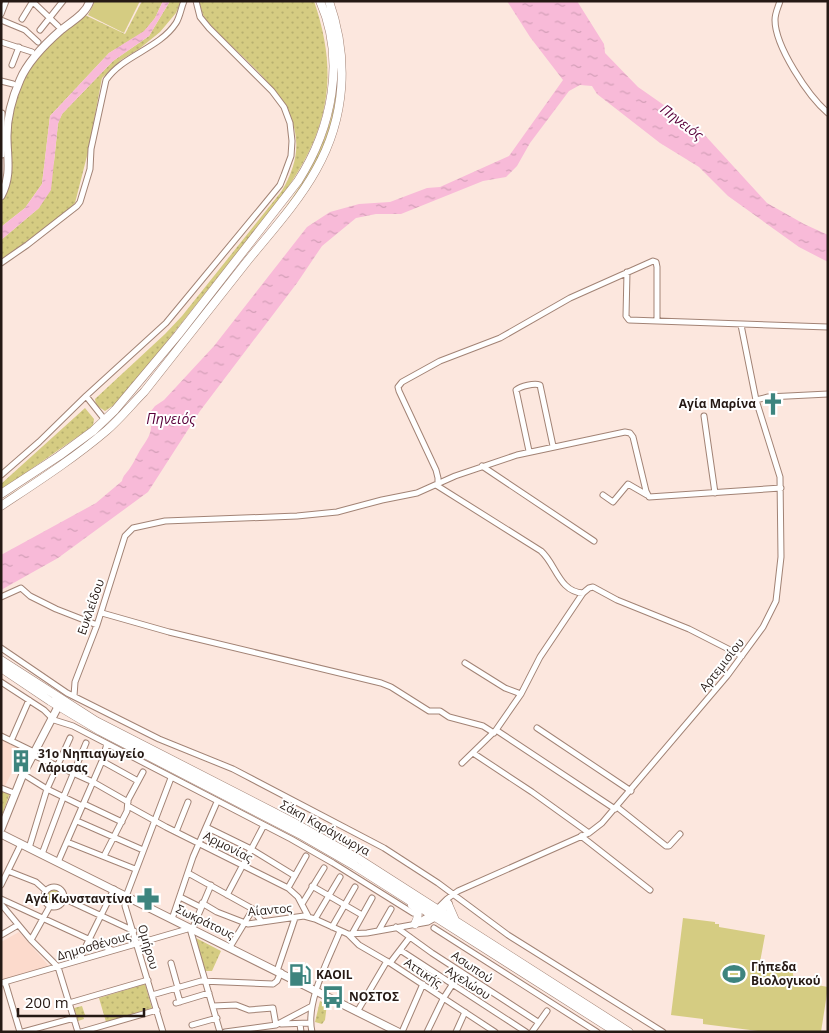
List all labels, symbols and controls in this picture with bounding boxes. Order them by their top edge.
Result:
water label: Πηνειός [657,99,708,144]
church icon: Αγία Μαρίνα [760,391,786,417]
place label: Αγία Μαρίνα [679,395,756,412]
water label: Πηνειός [146,409,196,428]
street label: Ευκλείδου [73,577,108,637]
street label: Αρτεμισίου [695,634,748,695]
place label: 31ο Νηπιαγωγείο Λάρισας [38,745,144,776]
building icon: 31ο Νηπιαγωγείο Λάρισας [8,748,34,774]
street label: Σάκη Καράγιωργα [277,796,374,860]
street label: Αρμονίας [201,827,256,866]
pharmacy icon: Αγά Κωνσταντίνα [135,886,161,912]
place label: Αγά Κωνσταντίνα [25,890,132,907]
street label: Αίαντoς [247,899,293,920]
street label: Σωκράτους [173,900,237,943]
street label: Ομήρου [134,922,163,971]
street label: Δημοσθένους [55,927,133,964]
street label: Ασωπού [448,947,496,987]
street label: Αττικής [401,954,446,992]
place label: Γήπεδα Βιολογικού [751,958,821,989]
sports icon: Γήπεδα Βιολογικού [721,961,747,987]
fuel station icon: KAOIL [287,962,313,988]
street label: Αχελώου [443,962,494,1003]
place label: KAOIL [316,966,353,983]
bus stop icon: ΝΟΣΤΟΣ [320,984,346,1010]
scale bar [18,986,144,1018]
place label: ΝΟΣΤΟΣ [349,988,399,1005]
text: 200 m [25,992,69,1012]

